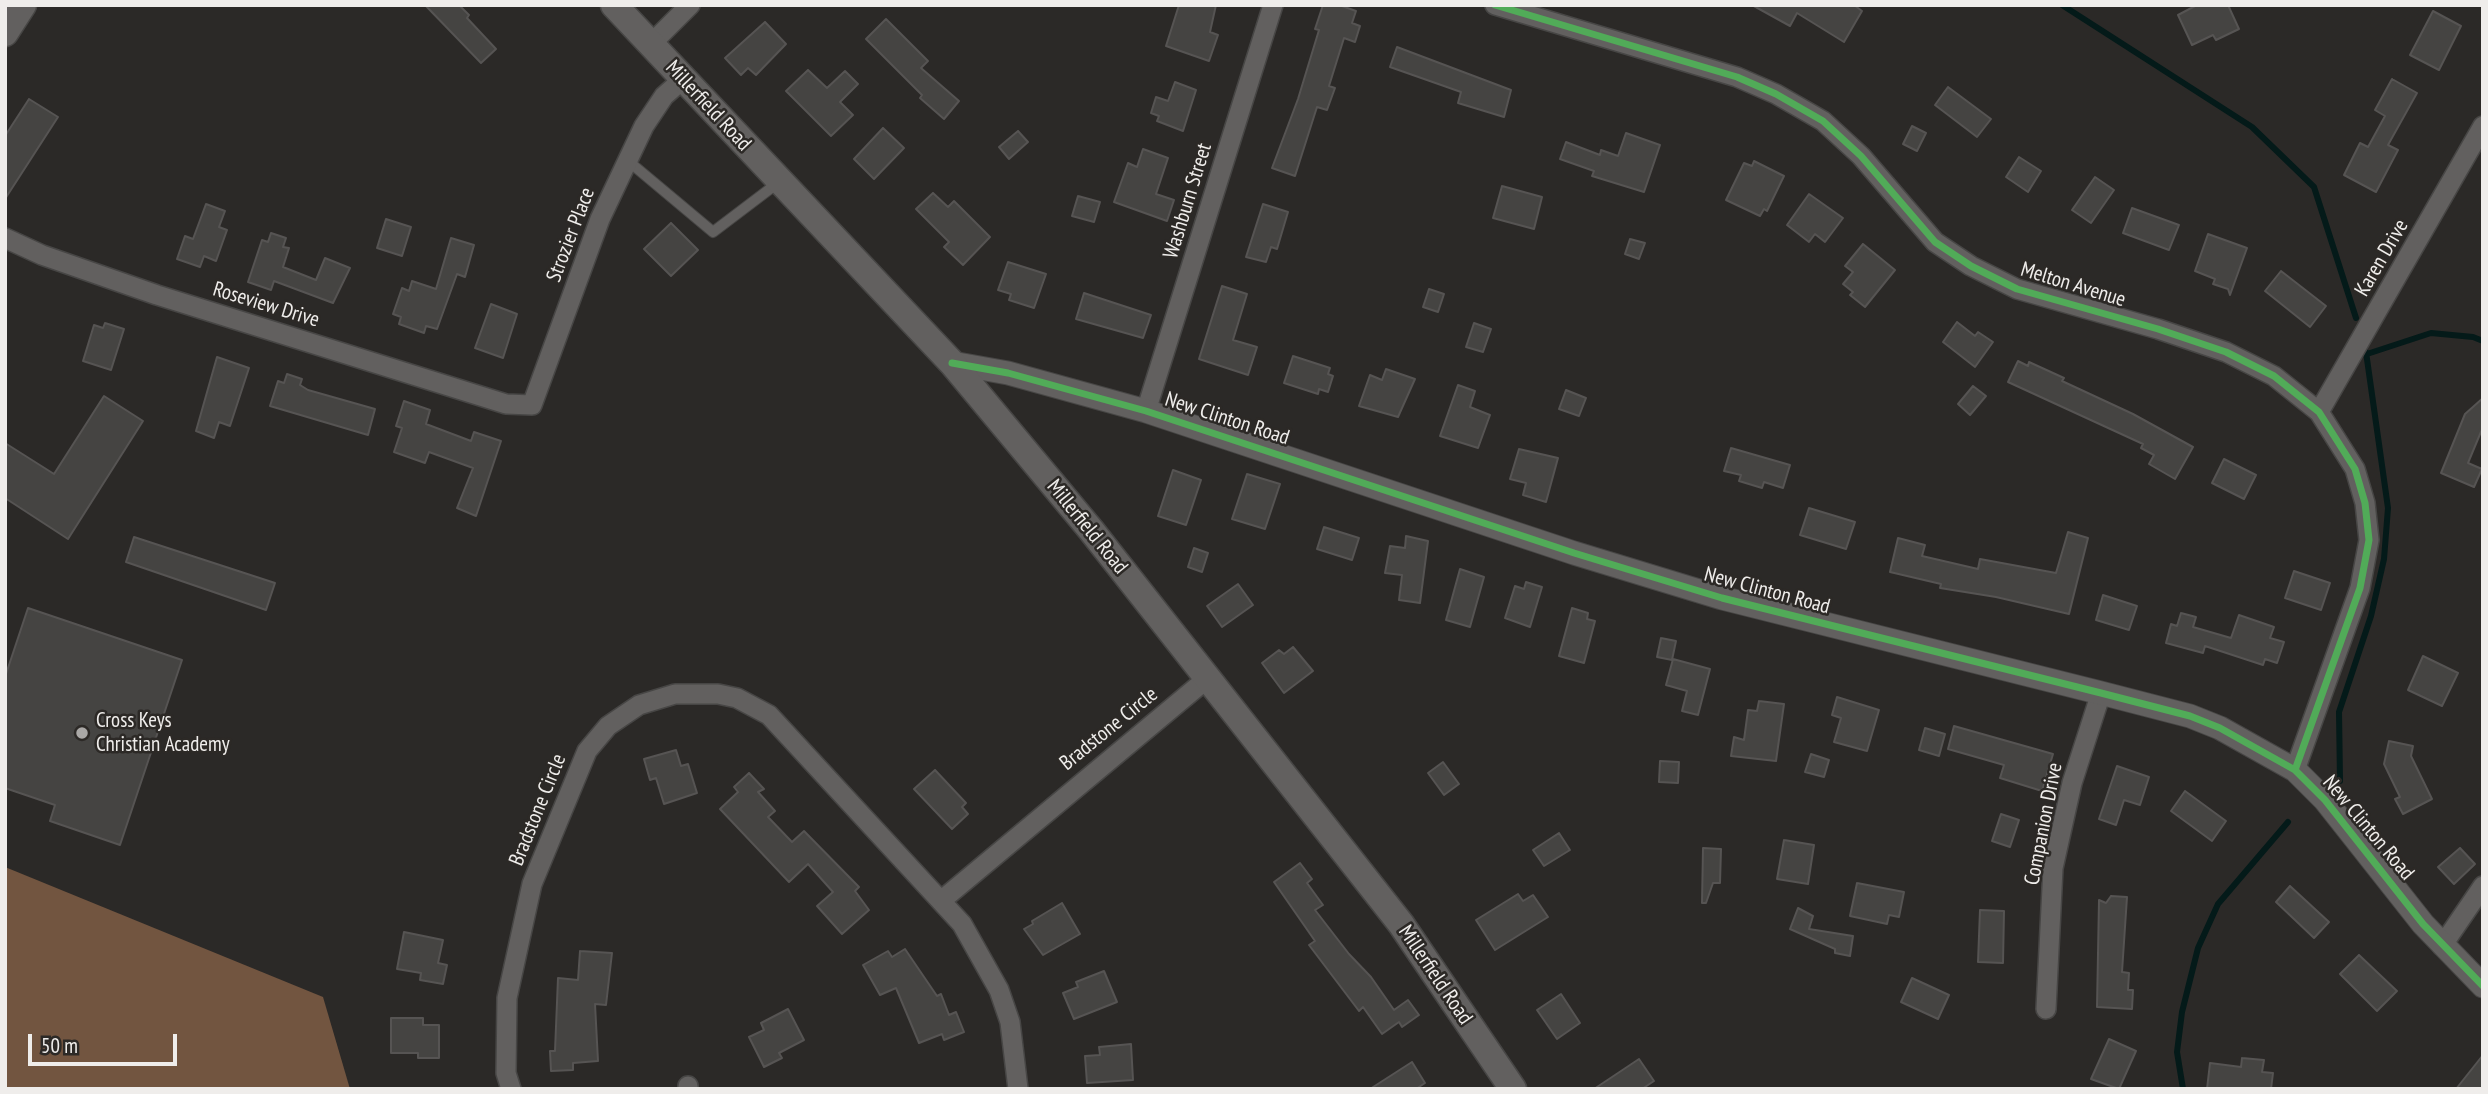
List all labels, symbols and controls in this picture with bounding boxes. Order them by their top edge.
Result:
street label: Millerfield Road [660,56,756,156]
street label: Washburn Street [1159,140,1217,262]
street label: Strozier Place [542,184,600,286]
street label: Karen Drive [2350,215,2414,301]
street label: Melton Avenue [2017,257,2129,313]
street label: Roseview Drive [210,277,322,333]
street label: New Clinton Road [1162,387,1292,451]
street label: Millerfield Road [1041,475,1133,579]
street label: New Clinton Road [1701,562,1833,620]
street label: Bradstone Circle [1055,682,1163,776]
place label: Cross Keys Christian Academy [96,708,230,758]
marker: Cross Keys Christian Academy [74,725,90,741]
street label: Bradstone Circle [504,750,572,870]
street label: Companion Drive [2020,761,2068,887]
street label: New Clinton Road [2317,770,2419,886]
street label: Millerfield Road [1393,921,1477,1029]
scale bar [32,1020,180,1064]
text: 50 m [41,1032,78,1059]

